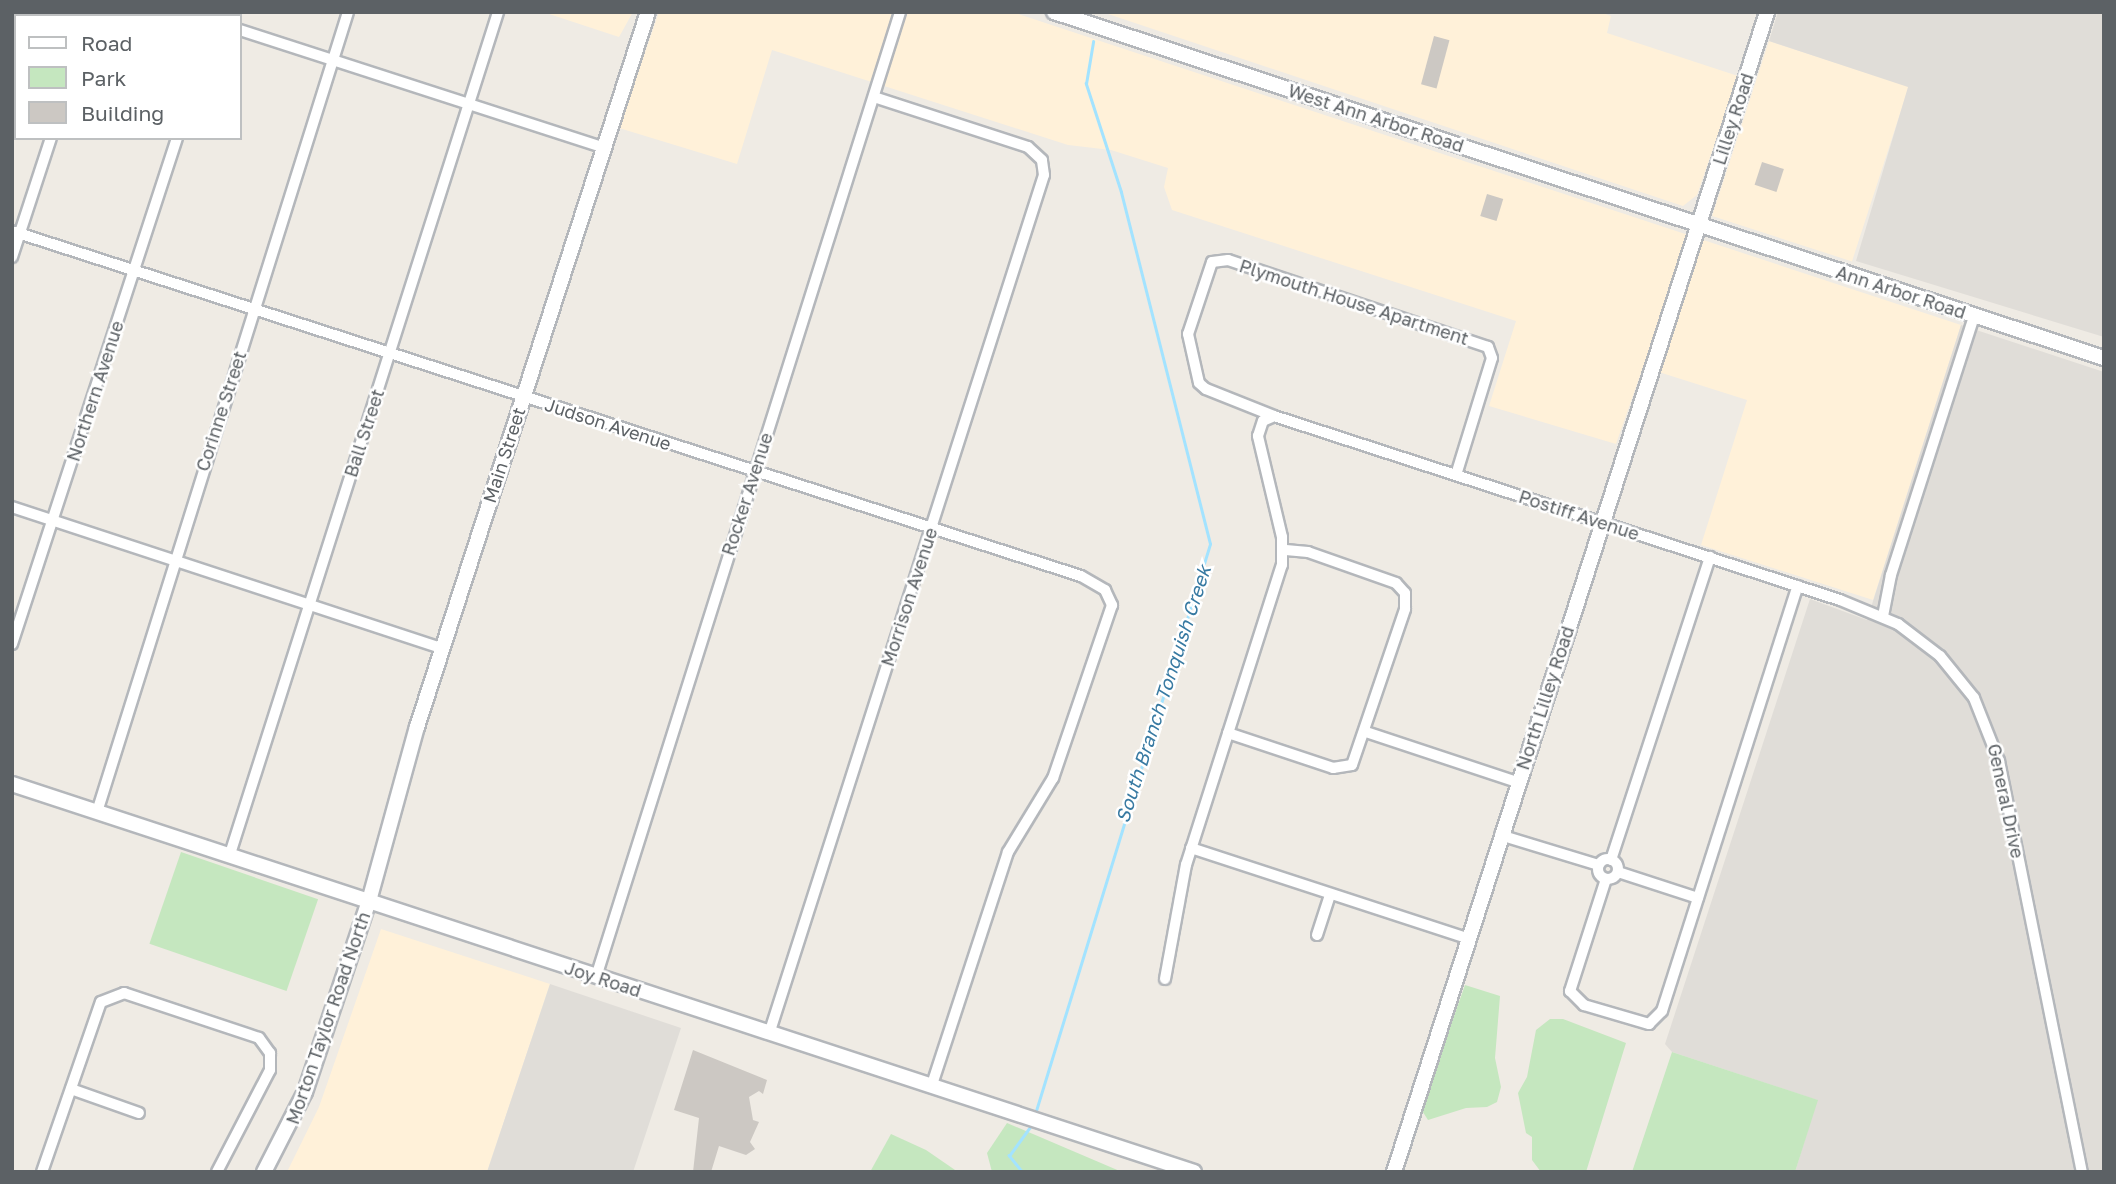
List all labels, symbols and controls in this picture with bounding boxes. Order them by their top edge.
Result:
legend [14,14,242,140]
text: Road [81,30,132,56]
text: Park [81,65,126,91]
street label: Lilley Road [1708,70,1758,168]
street label: West Ann Arbor Road [1285,79,1467,157]
text: Building [81,100,164,126]
street label: Plymouth House Apartment [1237,255,1471,349]
street label: Ann Arbor Road [1833,261,1969,323]
street label: Northern Avenue [62,318,128,464]
street label: Corinne Street [191,348,251,474]
street label: Ball Street [340,386,388,480]
street label: Judson Avenue [542,393,674,455]
street label: Main Street [478,404,530,506]
street label: Rocker Avenue [717,430,777,558]
street label: Postiff Avenue [1516,485,1642,545]
street label: Morrison Avenue [876,525,942,669]
water label: South Branch Tonquish Creek [1111,563,1215,825]
street label: North Lilley Road [1512,623,1578,773]
street label: General Drive [1983,742,2029,860]
street label: Morton Taylor Road North [281,909,375,1127]
street label: Joy Road [562,957,644,1001]

